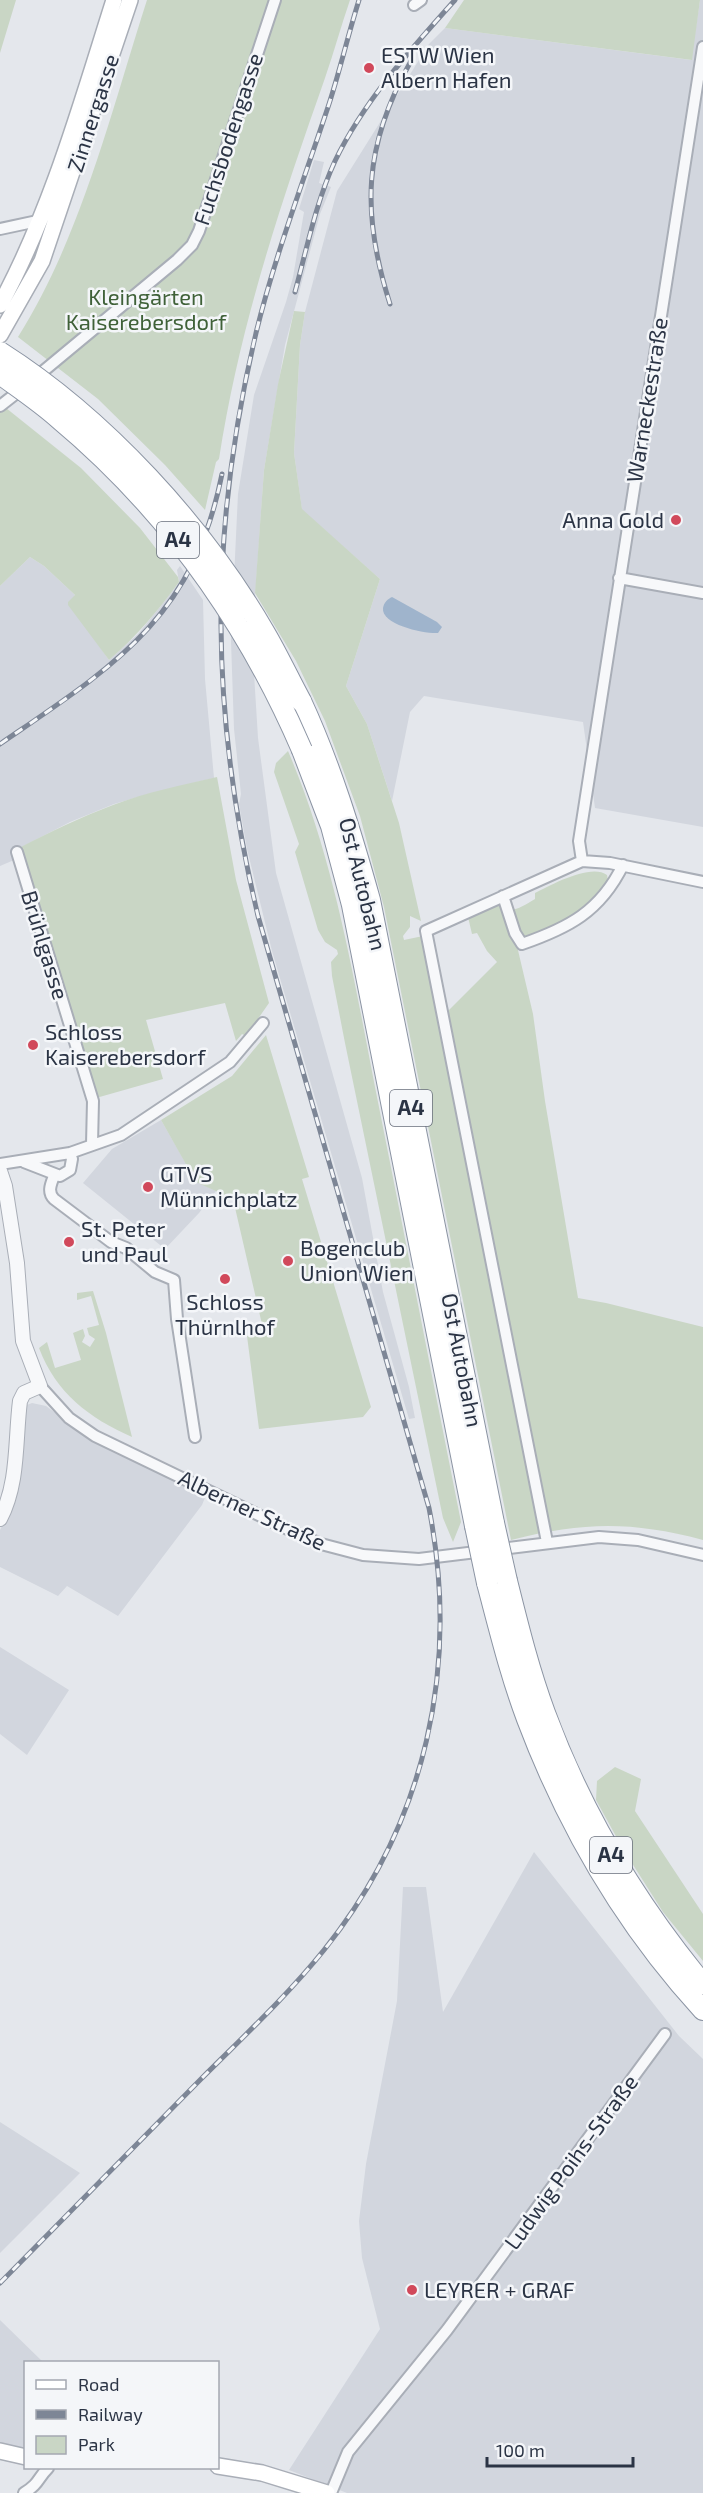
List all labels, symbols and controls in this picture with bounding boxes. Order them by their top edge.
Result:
place label: ESTW Wien Albern Hafen [381,41,512,92]
street label: Fuchsbodengasse [187,49,267,228]
street label: Zinnergasse [61,50,123,175]
marker: ESTW Wien Albern Hafen [362,61,376,75]
park label: Kleingärten Kaiserebersdorf [66,283,227,334]
street label: Warneckestraße [620,316,672,484]
place label: Anna Gold [562,506,664,532]
marker: Anna Gold [669,513,683,527]
road number: A4 [157,522,199,558]
street label: Ost Autobahn [335,815,393,953]
street label: Brühlgasse [17,887,75,1002]
place label: Schloss Kaiserebersdorf [45,1018,206,1069]
marker: Schloss Kaiserebersdorf [26,1038,40,1052]
road number: A4 [390,1090,432,1126]
place label: GTVS Münnichplatz [160,1160,297,1211]
marker: GTVS Münnichplatz [141,1180,155,1194]
place label: St. Peter und Paul [81,1215,168,1266]
place label: Bogenclub Union Wien [300,1234,414,1285]
marker: St. Peter und Paul [62,1235,76,1249]
marker: Bogenclub Union Wien [281,1254,295,1268]
marker: Schloss Thürnlhof [218,1272,232,1286]
place label: Schloss Thürnlhof [175,1288,276,1339]
street label: Ost Autobahn [437,1291,489,1429]
street label: Alberner Straße [175,1464,330,1555]
road number: A4 [590,1837,632,1873]
street label: Ludwig Poihs-Straße [498,2069,642,2254]
place label: LEYRER + GRAF [424,2276,575,2302]
marker: LEYRER + GRAF [405,2283,419,2297]
legend [24,2361,219,2469]
text: Road [78,2373,119,2395]
text: Railway [78,2403,143,2425]
scale bar [487,2430,632,2468]
text: Park [78,2433,115,2455]
text: 100 m [496,2439,545,2461]

